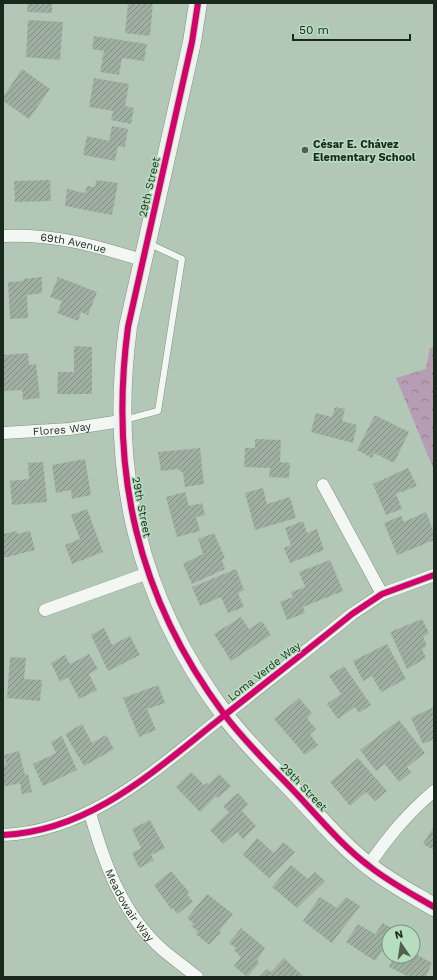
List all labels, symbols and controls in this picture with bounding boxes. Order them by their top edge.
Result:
scale bar [293,16,410,42]
text: 50 m [299,23,329,37]
place label: César E. Chávez Elementary School [313,138,416,164]
marker: César E. Chávez Elementary School [300,145,310,155]
street label: 29th Street [136,155,163,219]
street label: 69th Avenue [40,231,108,256]
street label: Flores Way [32,420,92,438]
street label: 29th Street [129,476,154,539]
street label: Loma Verde Way [225,639,303,704]
street label: 29th Street [278,761,330,814]
street label: Meadowair Way [102,867,157,945]
north arrow [381,924,421,964]
text: N [393,927,404,942]

